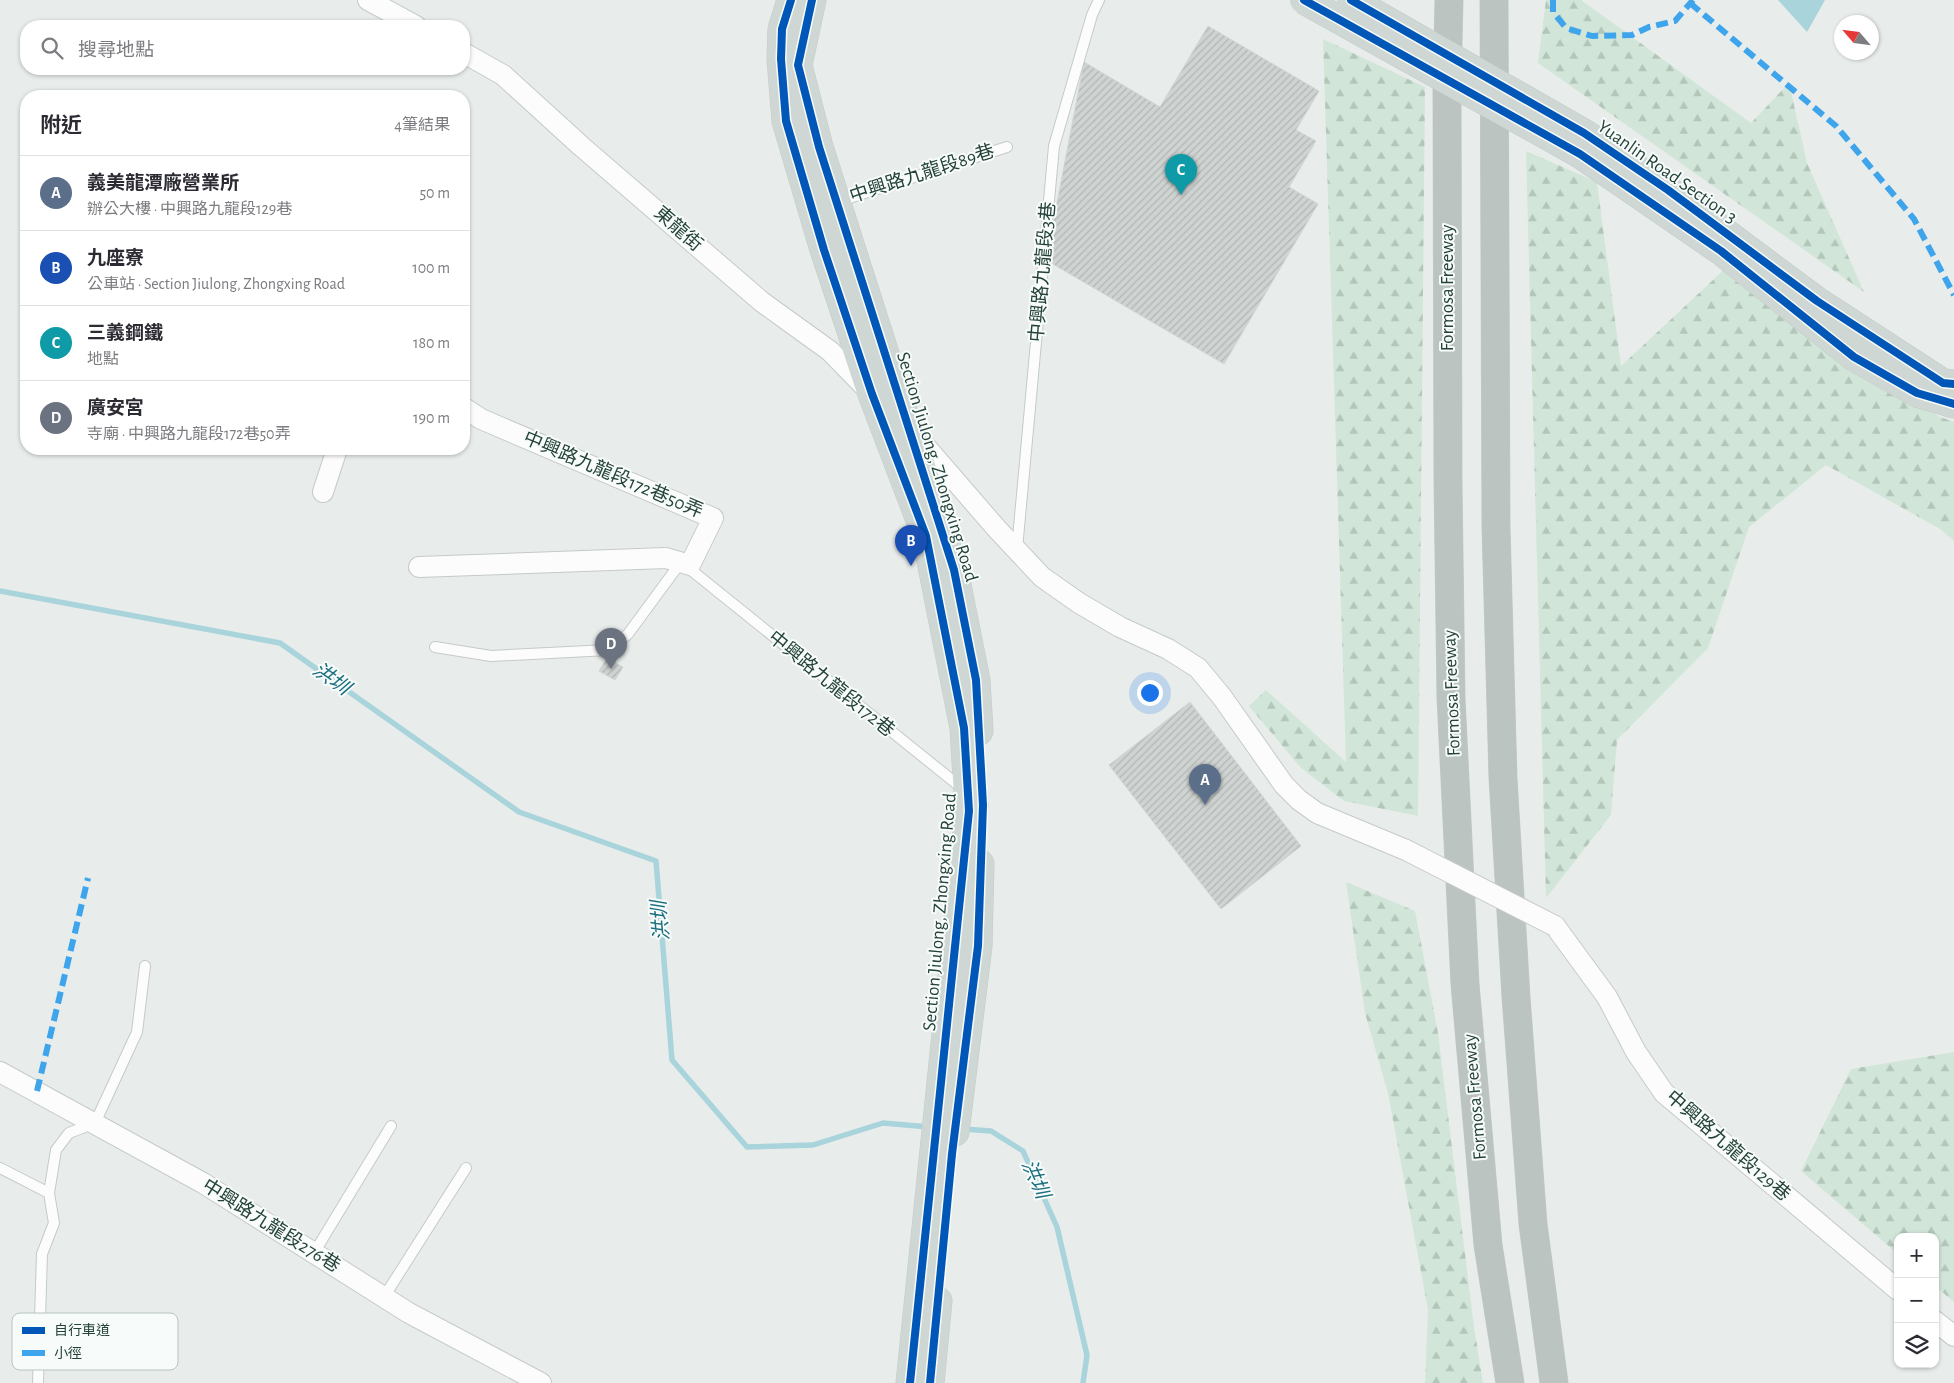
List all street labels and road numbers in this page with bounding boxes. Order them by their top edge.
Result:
street label: Yuanlin Road Section 3 [1594,117,1740,227]
street label: 中興路九龍段89巷 [847,140,997,206]
street label: 中興路九龍段3巷 [1025,201,1059,343]
street label: 東龍街 [650,202,707,255]
street label: Formosa Freeway [1438,225,1457,351]
street label: Section Jiulong, Zhongxing Road [893,350,981,584]
street label: 中興路九龍段172巷50弄 [520,427,706,521]
street label: 中興路九龍段172巷 [764,626,899,741]
street label: Formosa Freeway [1440,629,1464,757]
street label: Section Jiulong, Zhongxing Road [920,792,960,1032]
street label: Formosa Freeway [1460,1033,1490,1161]
street label: 中興路九龍段129巷 [1662,1086,1795,1205]
street label: 中興路九龍段276巷 [199,1174,344,1276]

